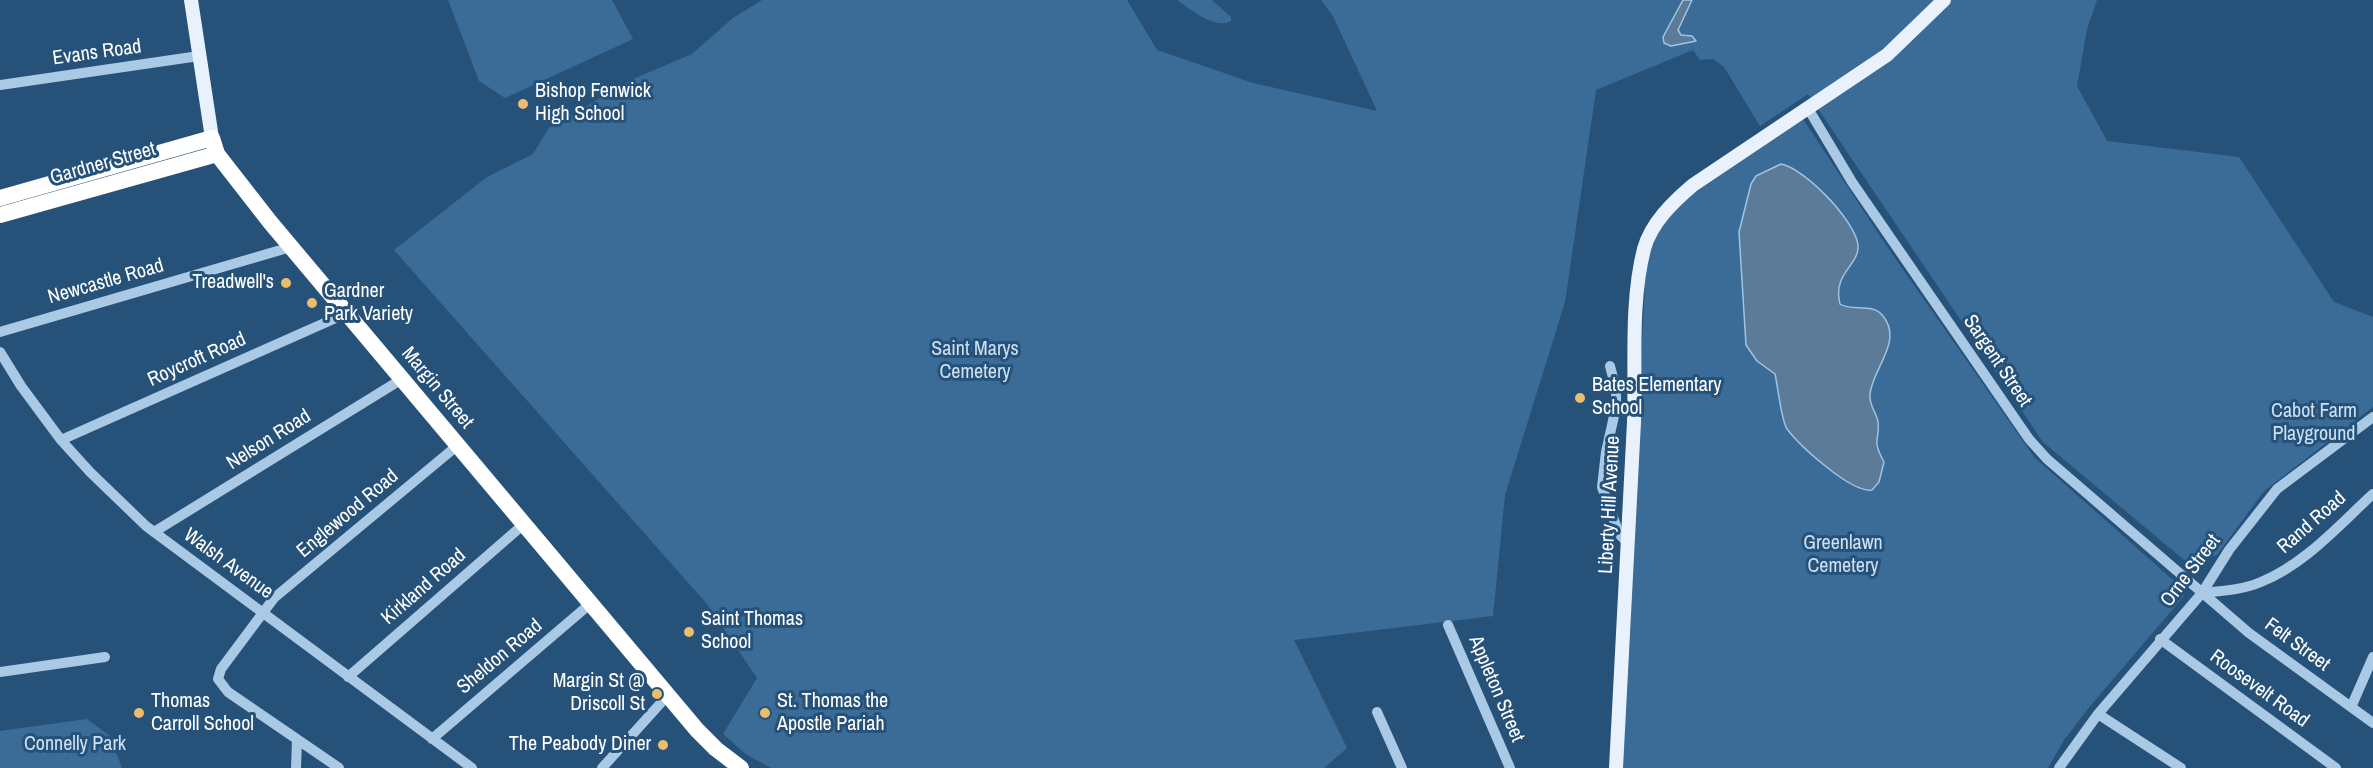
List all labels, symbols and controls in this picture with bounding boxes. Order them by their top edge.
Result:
street label: Evans Road [51,35,143,71]
place label: Bishop Fenwick High School [535,80,651,127]
marker: Bishop Fenwick High School [516,97,530,111]
street label: Gardner Street [48,138,158,190]
street label: Newcastle Road [45,254,167,310]
place label: Treadwell's [192,271,274,295]
marker: Treadwell's [279,276,293,290]
place label: Gardner Park Variety [324,280,413,327]
marker: Gardner Park Variety [305,296,319,310]
street label: Sargent Street [1957,310,2037,412]
street label: Roycroft Road [144,328,250,392]
park label: Saint Marys Cemetery [931,338,1019,385]
street label: Margin Street [396,342,478,434]
place label: Bates Elementary School [1592,374,1721,421]
marker: Bates Elementary School [1573,391,1587,405]
park label: Cabot Farm Playground [2271,400,2357,447]
street label: Nelson Road [222,405,316,475]
street label: Liberty Hill Avenue [1594,435,1626,575]
street label: Englewood Road [292,465,404,563]
street label: Rand Road [2273,487,2351,559]
street label: Walsh Avenue [179,523,277,605]
street label: Orne Street [2156,530,2226,612]
park label: Greenlawn Cemetery [1803,532,1883,579]
street label: Kirkland Road [377,544,471,630]
place label: Saint Thomas School [701,608,803,655]
street label: Felt Street [2260,613,2334,677]
street label: Sheldon Road [452,614,548,700]
marker: Saint Thomas School [682,625,696,639]
street label: Appleton Street [1463,632,1529,746]
street label: Roosevelt Road [2205,645,2313,733]
place label: Margin St @ Driscoll St [553,670,645,717]
marker: Margin St @ Driscoll St [650,687,664,701]
place label: Thomas Carroll School [151,690,254,737]
place label: St. Thomas the Apostle Pariah [777,690,888,737]
marker: Thomas Carroll School [132,706,146,720]
marker: St. Thomas the Apostle Pariah [758,706,772,720]
park label: Connelly Park [24,733,126,757]
place label: The Peabody Diner [509,733,651,757]
marker: The Peabody Diner [656,738,670,752]

